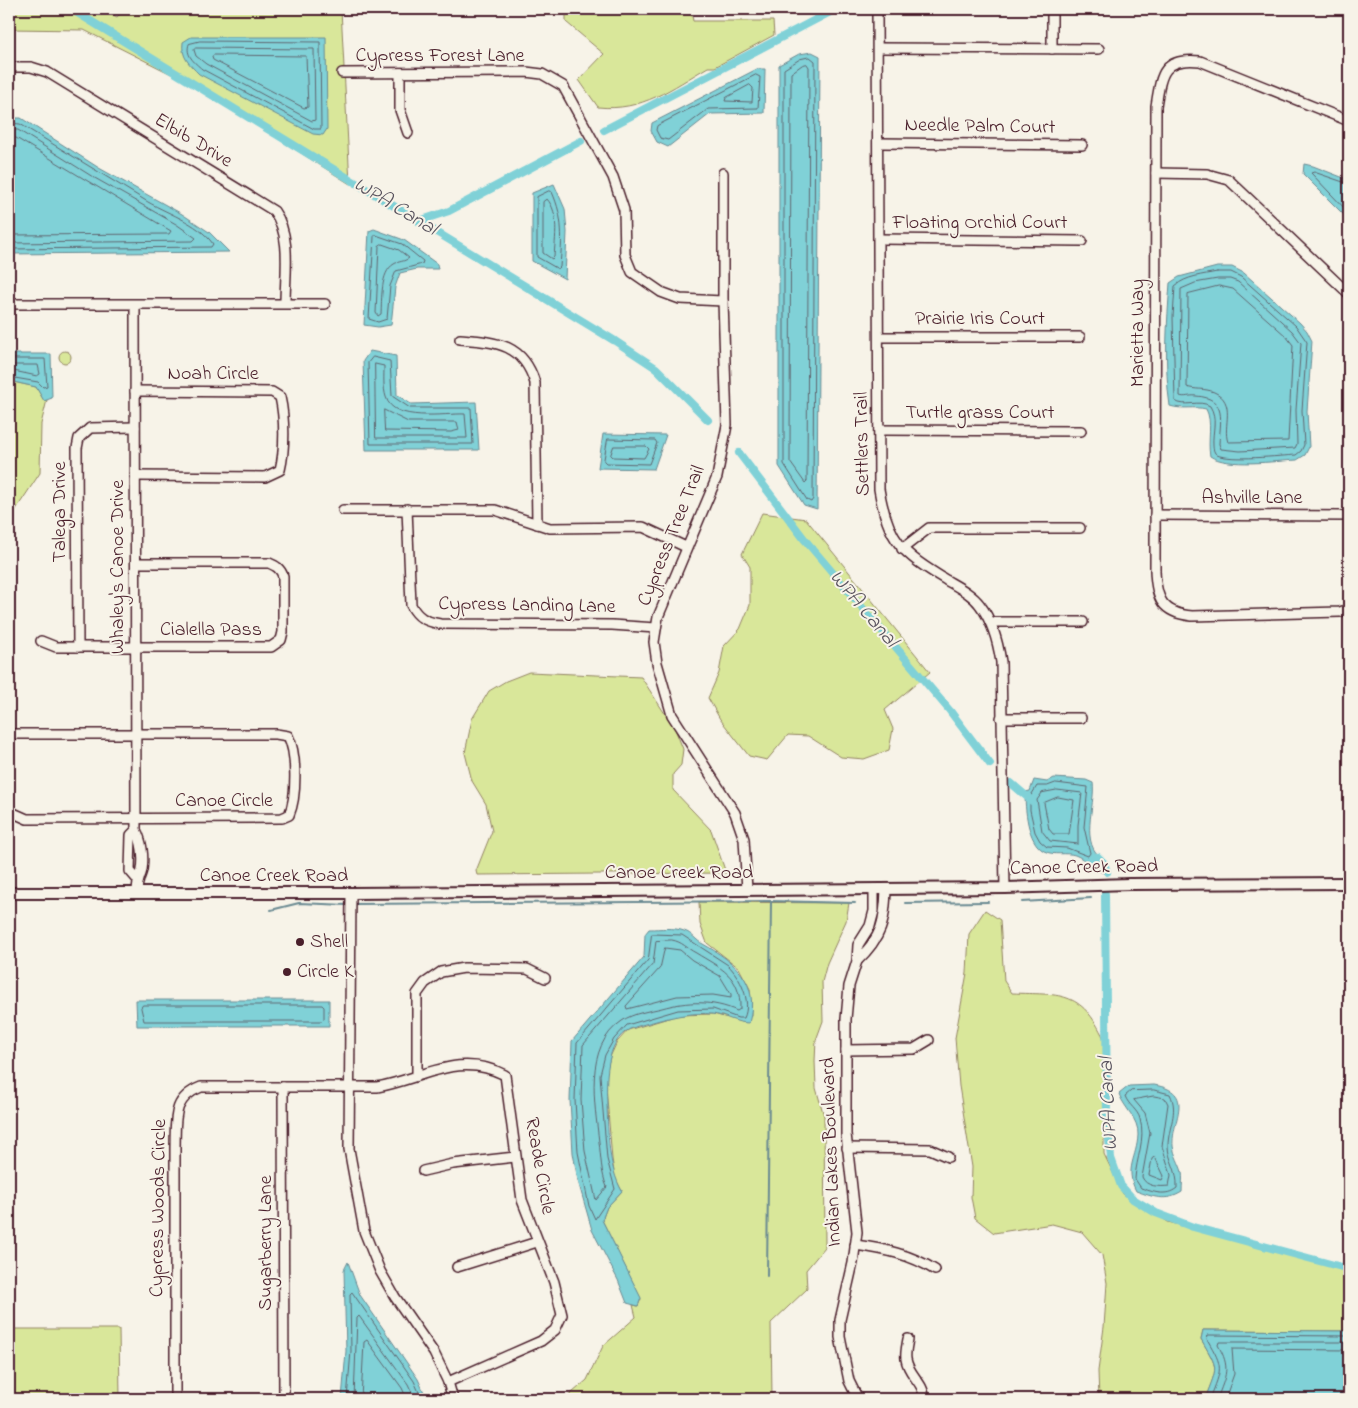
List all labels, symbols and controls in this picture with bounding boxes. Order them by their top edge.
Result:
street label: Cypress Forest Lane [355,42,525,71]
street label: Elbib Drive [148,106,238,176]
street label: Needle Palm Court [904,111,1056,143]
water label: WPA Canal [347,170,445,245]
street label: Floating Orchid Court [892,209,1068,239]
street label: Marietta Way [1124,279,1153,387]
street label: Prairie Iris Court [915,305,1045,334]
street label: Noah Circle [167,360,259,389]
street label: Settlers Trail [848,392,878,496]
street label: Turtle grass Court [906,399,1055,429]
street label: Talega Drive [46,461,76,563]
street label: Cypress Tree Trail [631,461,713,611]
street label: Whaley's Canoe Drive [104,480,133,654]
street label: Ashville Lane [1201,484,1303,513]
water label: WPA Canal [821,564,906,656]
street label: Cypress Landing Lane [438,590,616,623]
street label: Cialella Pass [160,616,262,645]
street label: Canoe Circle [175,787,273,816]
street label: Canoe Creek Road [1010,852,1158,884]
street label: Canoe Creek Road [605,859,753,888]
street label: Canoe Creek Road [200,862,348,891]
place label: Shell [310,928,348,957]
marker: Shell [294,936,306,948]
place label: Circle K [297,958,354,987]
marker: Circle K [281,966,293,978]
water label: WPA Canal [1091,1054,1126,1151]
street label: Indian Lakes Boulevard [814,1057,850,1247]
street label: Reade Circle [516,1115,562,1217]
street label: Cypress Woods Circle [143,1119,175,1297]
street label: Sugarberry Lane [252,1175,282,1311]

